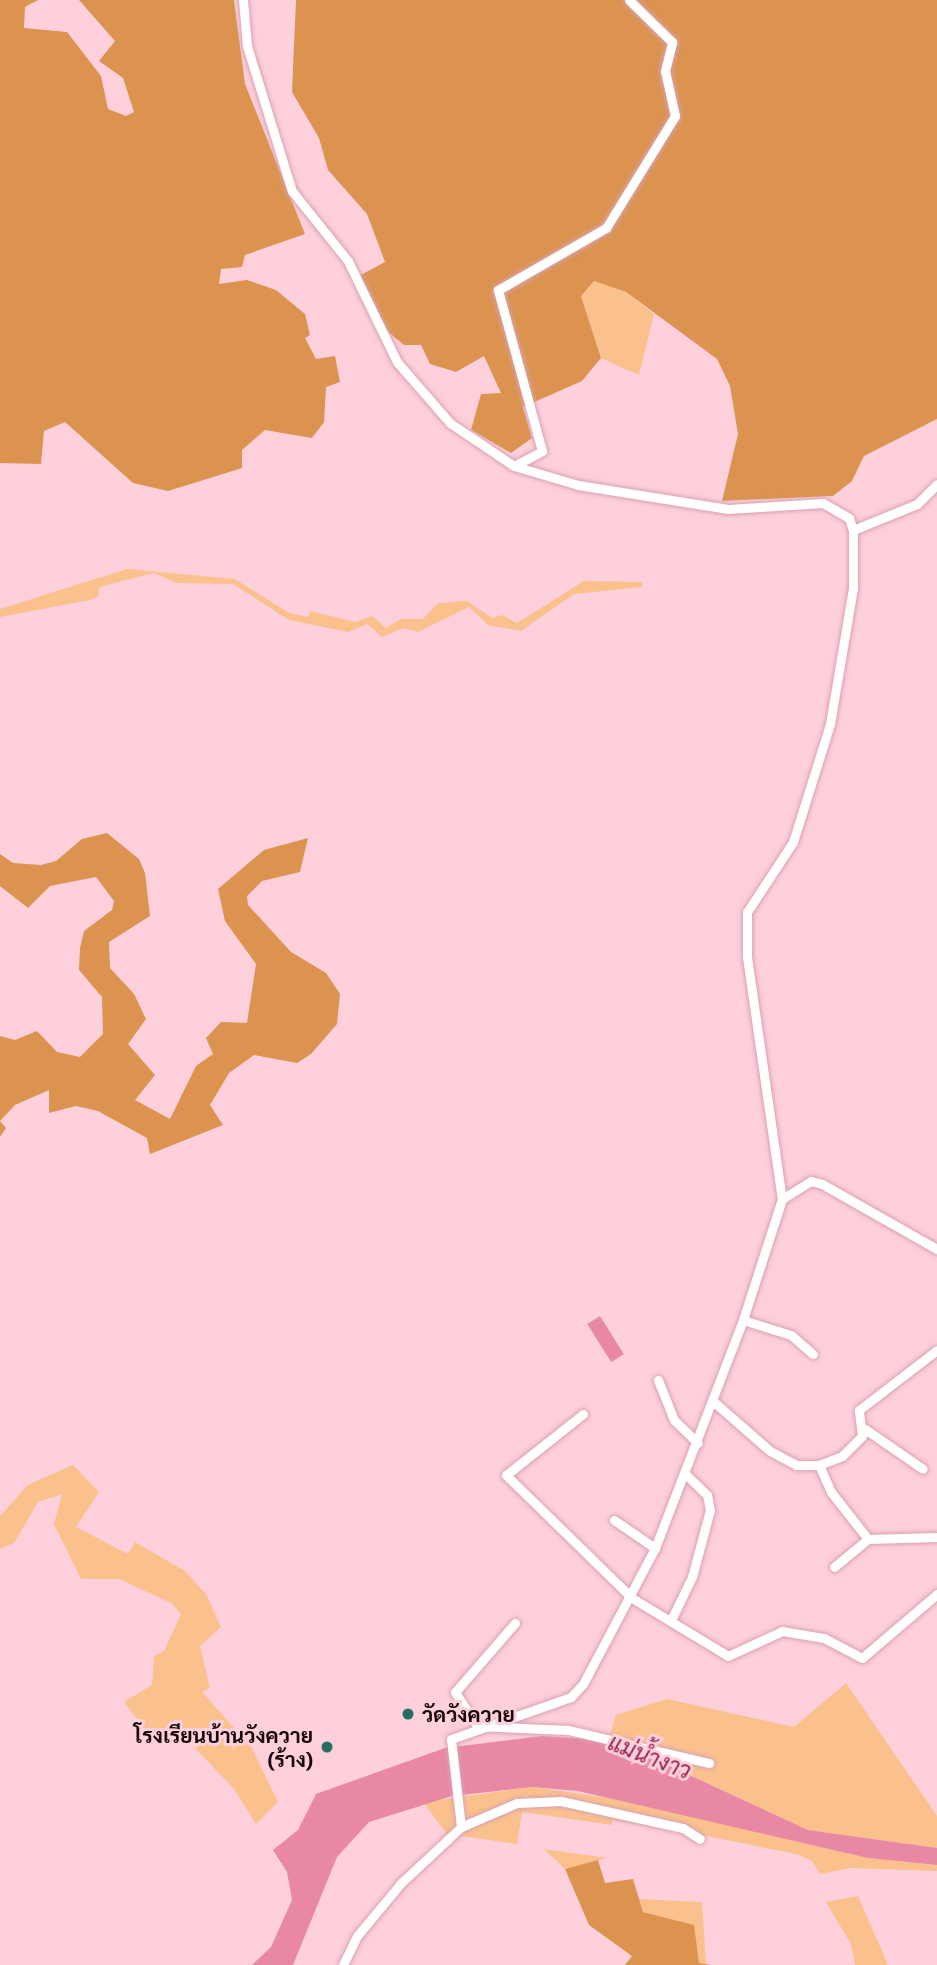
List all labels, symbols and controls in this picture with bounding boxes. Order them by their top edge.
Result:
place label: วัดวังควาย [422,1701,515,1727]
marker: วัดวังควาย [400,1706,416,1722]
place label: โรงเรียนบ้านวังควาย (ร้าง) [134,1722,313,1772]
water label: แม่น้ำงาว [605,1728,695,1784]
marker: โรงเรียนบ้านวังควาย (ร้าง) [319,1739,335,1755]

